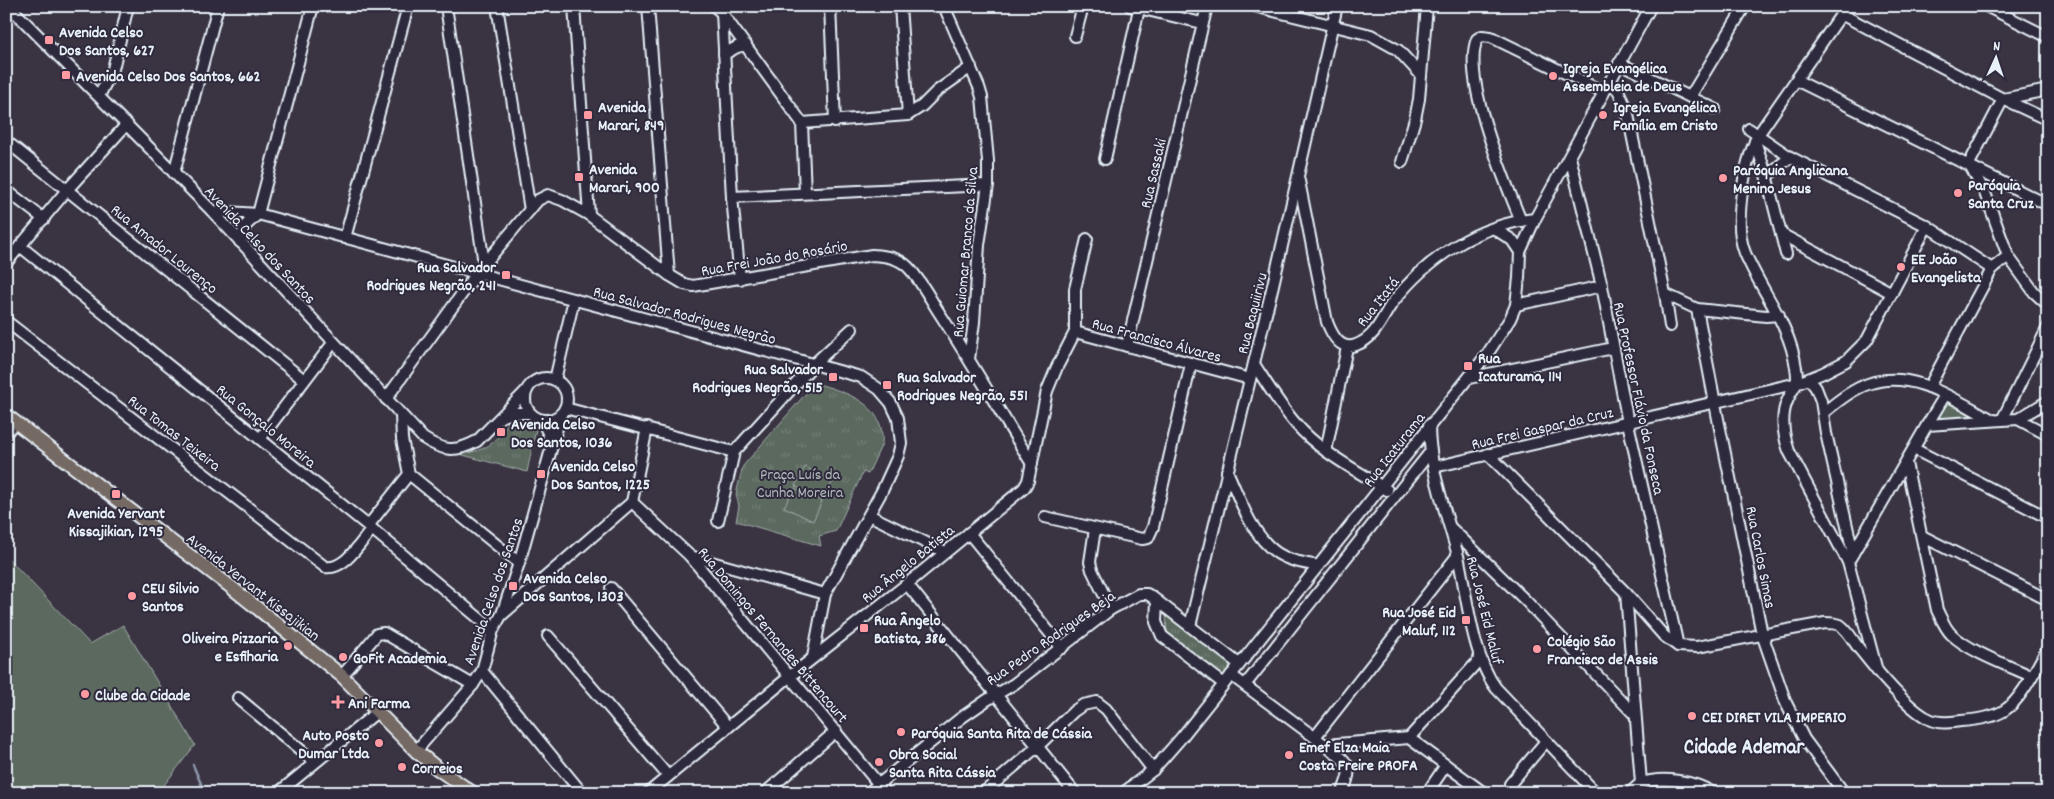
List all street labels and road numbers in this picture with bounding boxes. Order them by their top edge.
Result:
street label: Rua Sassaki [1135,136,1174,211]
street label: Rua Guiomar Branco da Silva [948,165,985,339]
street label: Avenida Celso dos Santos [198,181,320,310]
street label: Rua Amador Lourenço [105,200,222,300]
street label: Rua Frei João do Rosário [699,235,849,284]
street label: Rua Baquiirivu [1232,270,1275,357]
street label: Rua Itatá [1352,273,1406,333]
street label: Rua Salvador Rodrigues Negrão [590,281,778,352]
street label: Rua Professor Flávio da Fonseca [1606,300,1669,497]
street label: Rua Francisco Álvares [1089,313,1224,370]
street label: Rua Gonçalo Moreira [210,379,321,475]
street label: Rua Tomas Teixeira [122,390,225,478]
street label: Rua Frei Gaspar da Cruz [1469,402,1616,457]
street label: Rua Icaturama [1358,408,1432,493]
street label: Rua Carlos Simas [1738,504,1781,611]
street label: Avenida Celso dos Santos [458,515,530,669]
street label: Rua Ângelo Batista [857,520,961,610]
street label: Avenida Yervant Kissajikian [181,528,324,648]
street label: Rua Domingos Fernandes Bittencourt [691,543,853,729]
street label: Rua José Eid Maluf [1459,554,1508,667]
street label: Rua Pedro Rodrigues Beja [982,585,1121,692]

